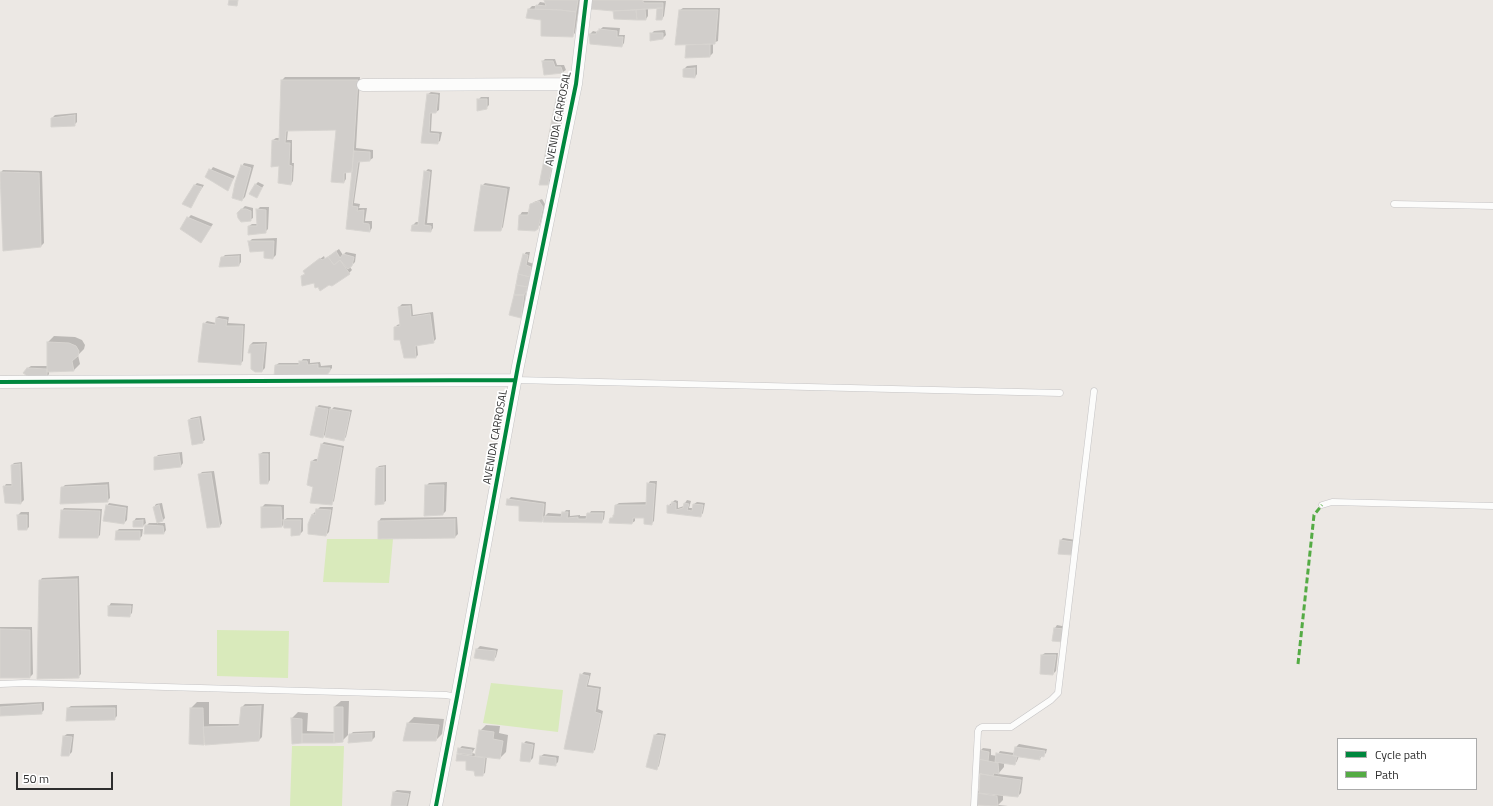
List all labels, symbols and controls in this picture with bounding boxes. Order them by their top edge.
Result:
street label: AVENIDA CARROSAL [543,71,575,167]
street label: AVENIDA CARROSAL [481,389,511,485]
legend [1337,738,1477,790]
text: Cycle path [1375,745,1427,764]
scale bar [18,764,115,790]
text: Path [1375,765,1399,784]
text: 50 m [23,769,49,788]

